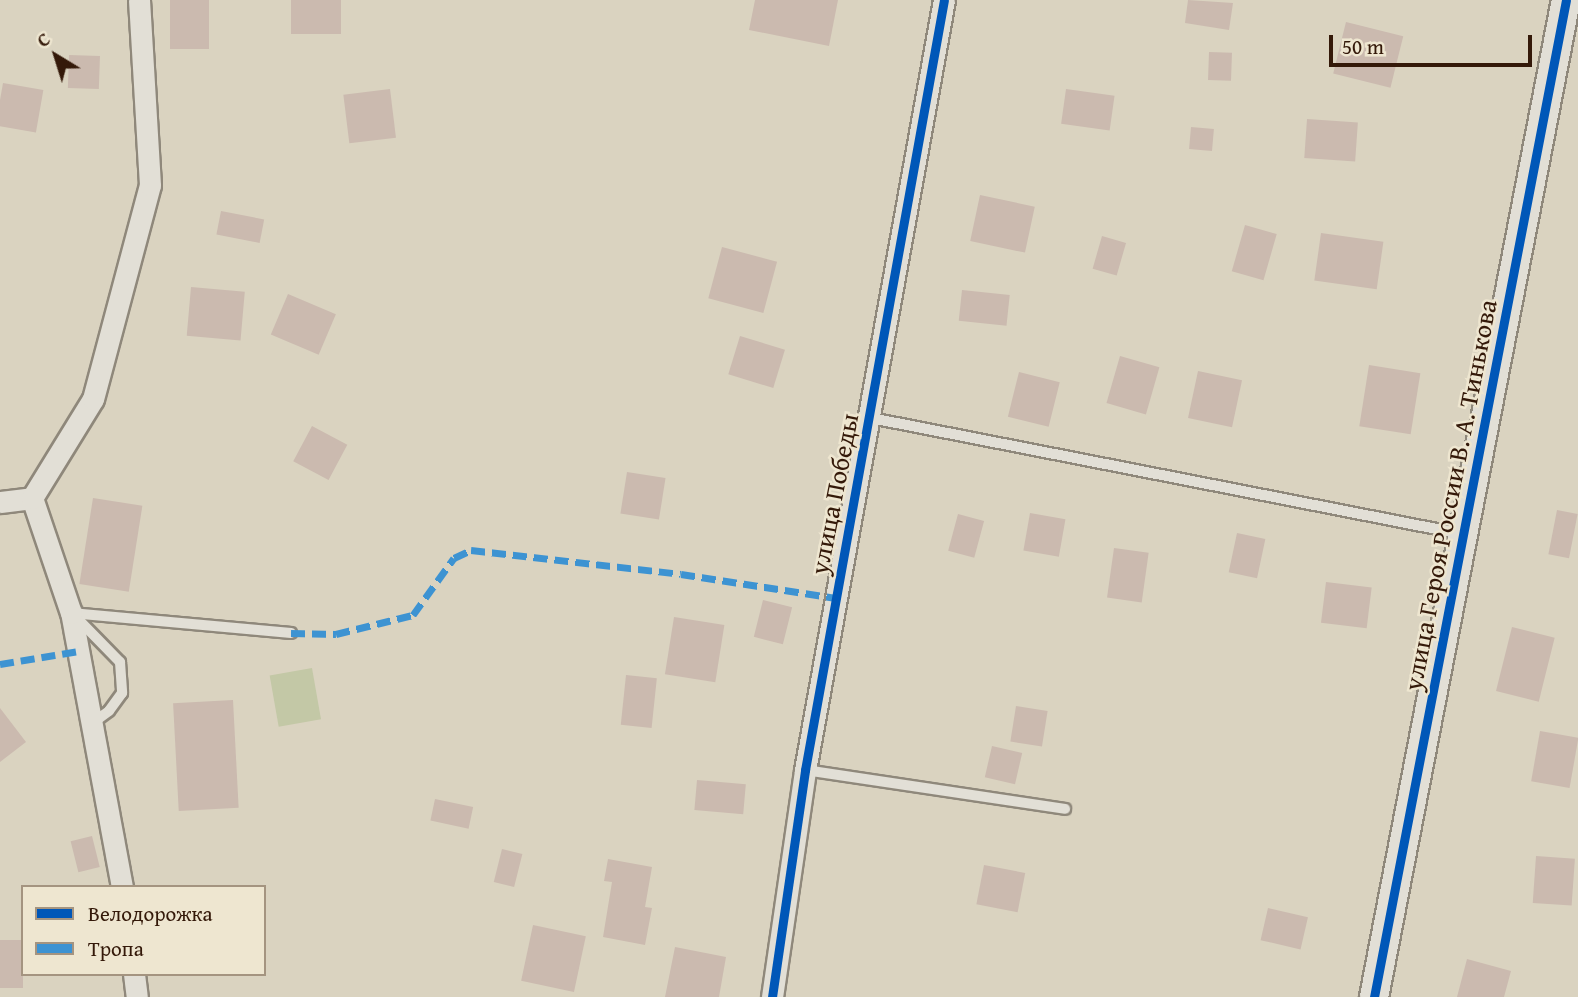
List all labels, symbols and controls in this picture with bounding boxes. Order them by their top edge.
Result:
north arrow [21,21,91,91]
scale bar [1333,21,1536,65]
text: С [30,25,56,54]
text: 50 m [1342,31,1384,62]
street label: улица Героя России В. А. Тинькова [1397,297,1503,693]
street label: улица Победы [803,411,865,577]
legend [21,885,266,976]
text: Велодорожка [88,898,213,929]
text: Тропа [88,933,144,964]

